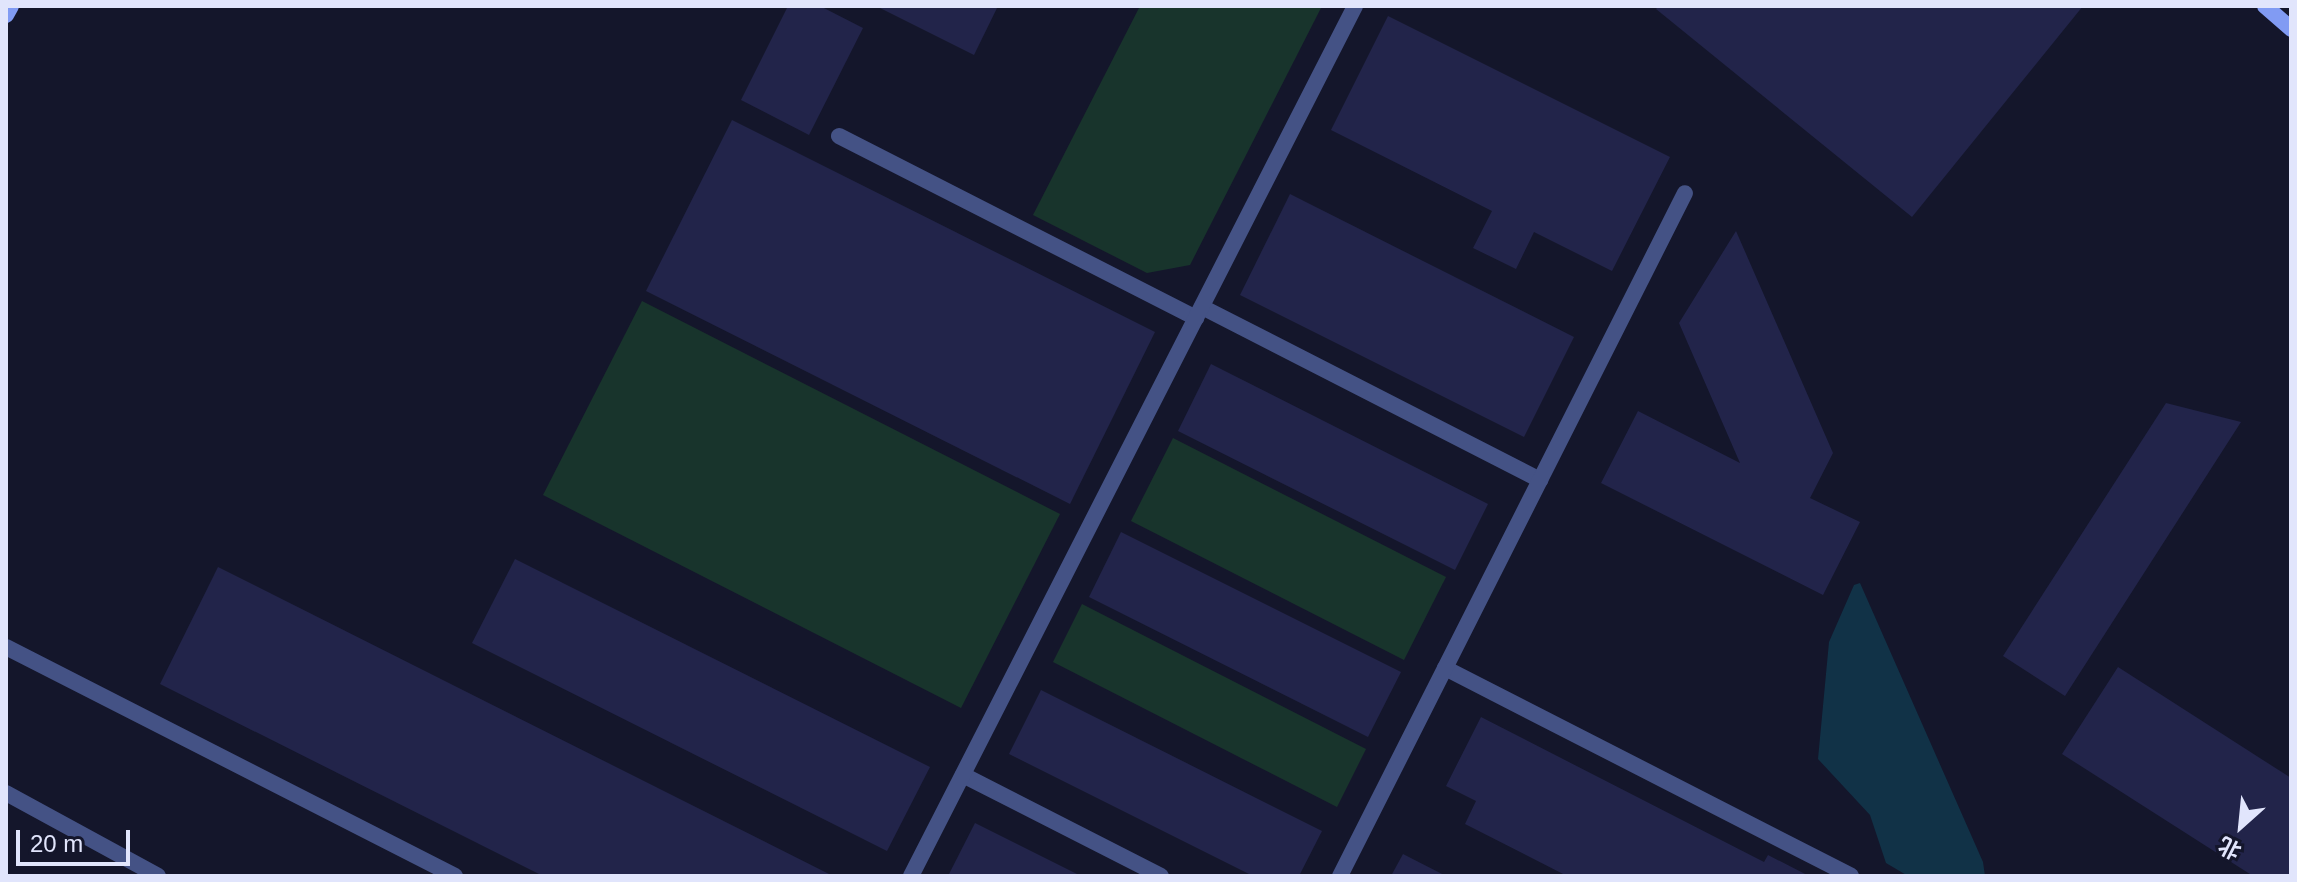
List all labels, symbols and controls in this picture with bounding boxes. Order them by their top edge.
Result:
north arrow [2201,786,2281,866]
scale bar [20,814,134,864]
text: 20 m [30,830,83,857]
text: 北 [2214,832,2245,864]

